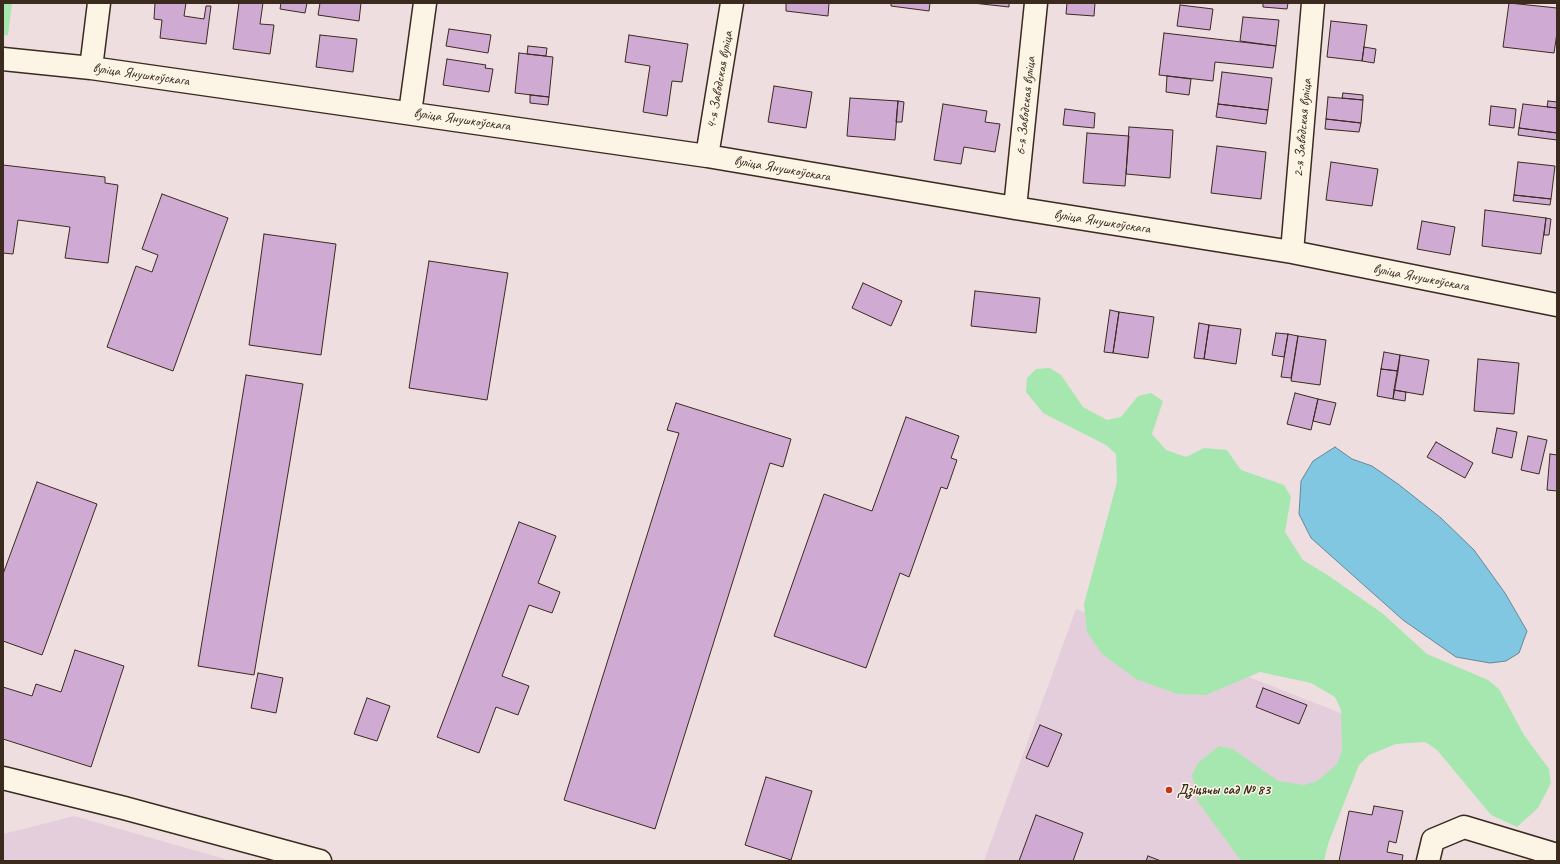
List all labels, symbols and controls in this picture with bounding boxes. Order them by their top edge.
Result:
street label: 4-я Заводская вуліца [703,30,737,130]
street label: 6-я Заводская вуліца [1012,56,1040,156]
street label: вуліца Янушкоўскага [92,60,190,90]
street label: 2-я Заводская вуліца [1290,78,1316,178]
street label: вуліца Янушкоўскага [413,105,511,135]
street label: вуліца Янушкоўскага [733,152,831,186]
street label: вуліца Янушкоўскага [1053,206,1151,238]
street label: вуліца Янушкоўскага [1372,260,1470,296]
place label: Дзіцячы сад № 83 [1177,782,1270,798]
marker: Дзіцячы сад № 83 [1164,785,1174,795]

